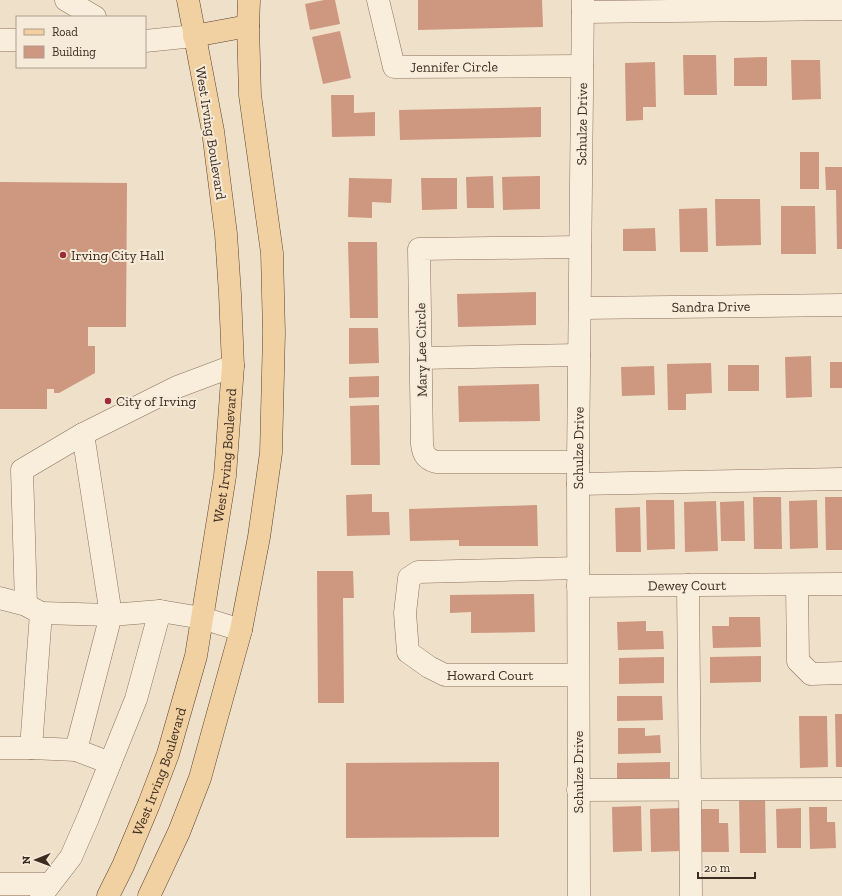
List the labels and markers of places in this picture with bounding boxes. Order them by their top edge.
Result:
place label: Irving City Hall [71,247,164,264]
marker: Irving City Hall [58,250,68,260]
place label: City of Irving [116,393,196,410]
marker: City of Irving [103,396,113,406]

